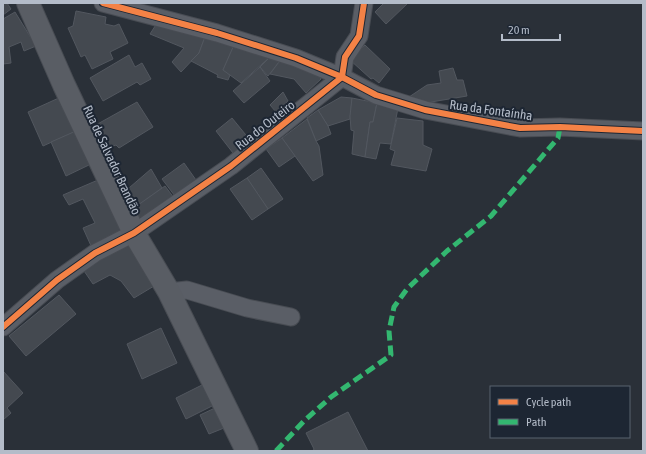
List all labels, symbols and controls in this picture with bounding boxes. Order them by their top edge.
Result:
scale bar [502,16,560,42]
text: 20 m [508,23,530,37]
street label: Rua do Outeiro [232,97,298,153]
street label: Rua da Fontaínha [449,97,533,123]
street label: Rua de Salvador Brandão [80,103,144,217]
legend [490,386,630,438]
text: Cycle path [526,395,571,409]
text: Path [526,415,547,429]

